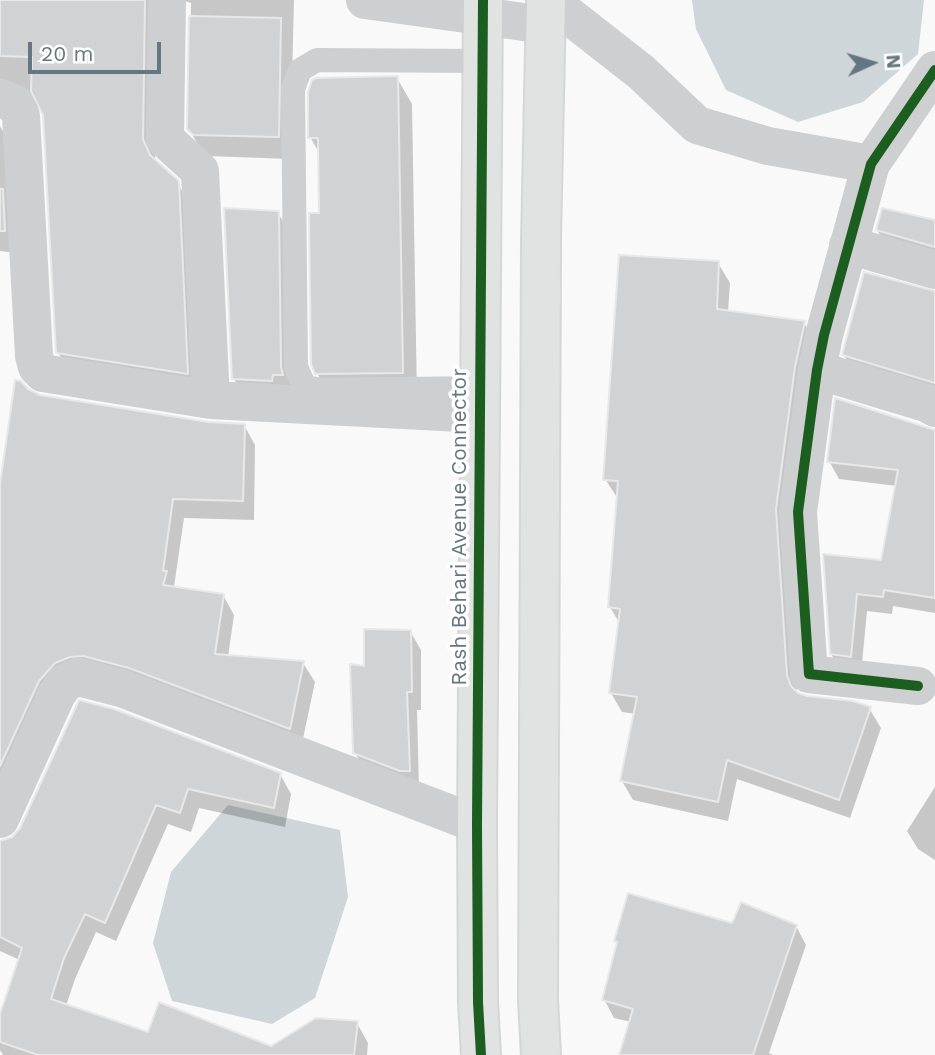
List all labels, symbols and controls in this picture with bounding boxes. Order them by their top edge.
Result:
scale bar [32,28,164,72]
north arrow [837,28,907,98]
text: 20 m [41,41,93,66]
text: N [881,54,905,69]
street label: Rash Behari Avenue Connector [447,368,473,686]

